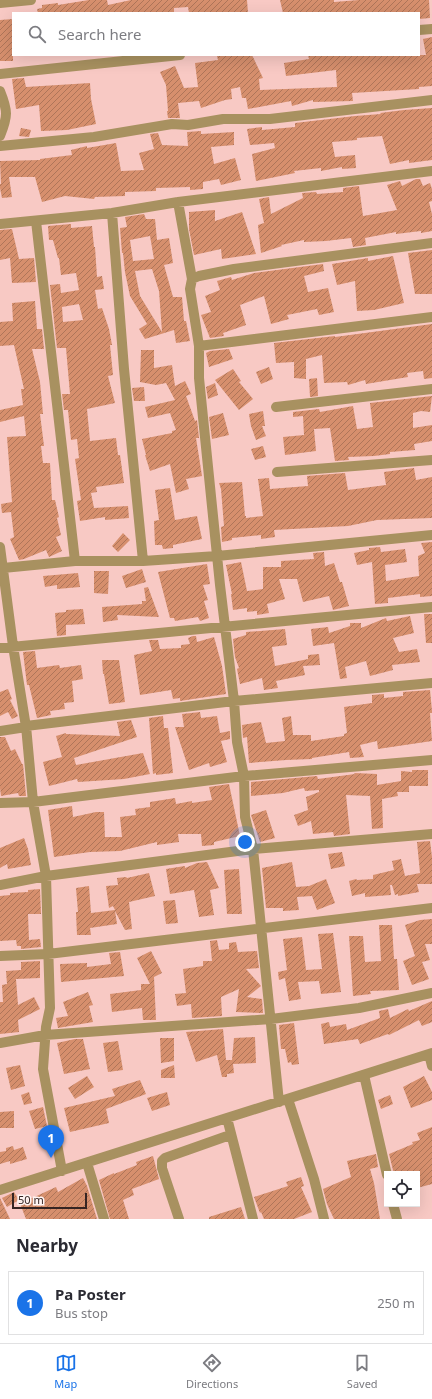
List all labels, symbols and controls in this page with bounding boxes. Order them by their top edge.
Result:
search box [12,12,420,56]
icon: search [26,23,48,45]
text: Search here [58,24,141,44]
your location [235,832,255,852]
pin: 1 [38,1125,64,1158]
map controls [384,1171,420,1207]
button: locate [384,1171,420,1207]
scale bar [12,1191,87,1210]
text: 50 m [18,1192,44,1207]
text: Nearby [16,1234,78,1257]
text: Pa Poster [55,1284,126,1304]
text: 1 [26,1294,34,1312]
text: 250 m [377,1294,415,1312]
text: Bus stop [55,1304,108,1322]
tab: Map [54,1352,77,1391]
tab: Directions [186,1352,238,1391]
tab: Saved [347,1352,378,1391]

